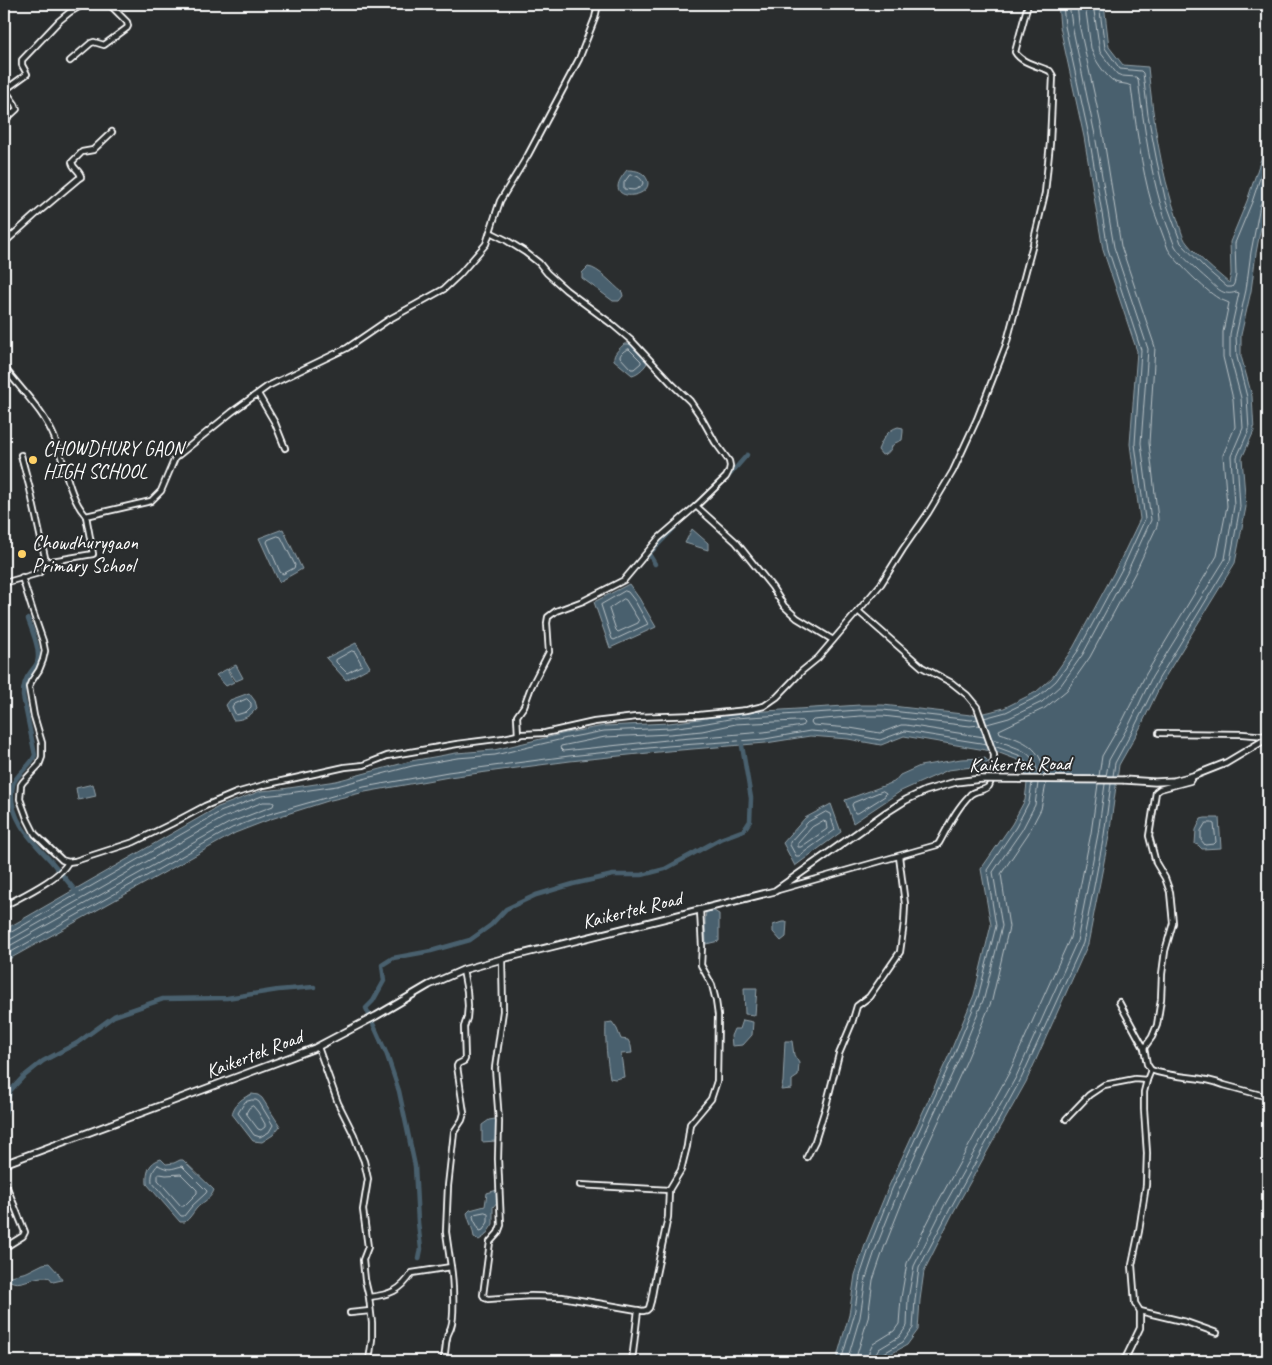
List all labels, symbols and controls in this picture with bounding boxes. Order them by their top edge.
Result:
place label: CHOWDHURY GAON HIGH SCHOOL [43,436,187,484]
marker: CHOWDHURY GAON HIGH SCHOOL [27,454,39,466]
place label: Chowdhurygaon Primary School [32,530,139,578]
marker: Chowdhurygaon Primary School [16,548,28,560]
street label: Kaikertek Road [969,751,1074,777]
street label: Kaikertek Road [580,885,687,934]
street label: Kaikertek Road [202,1023,309,1084]

